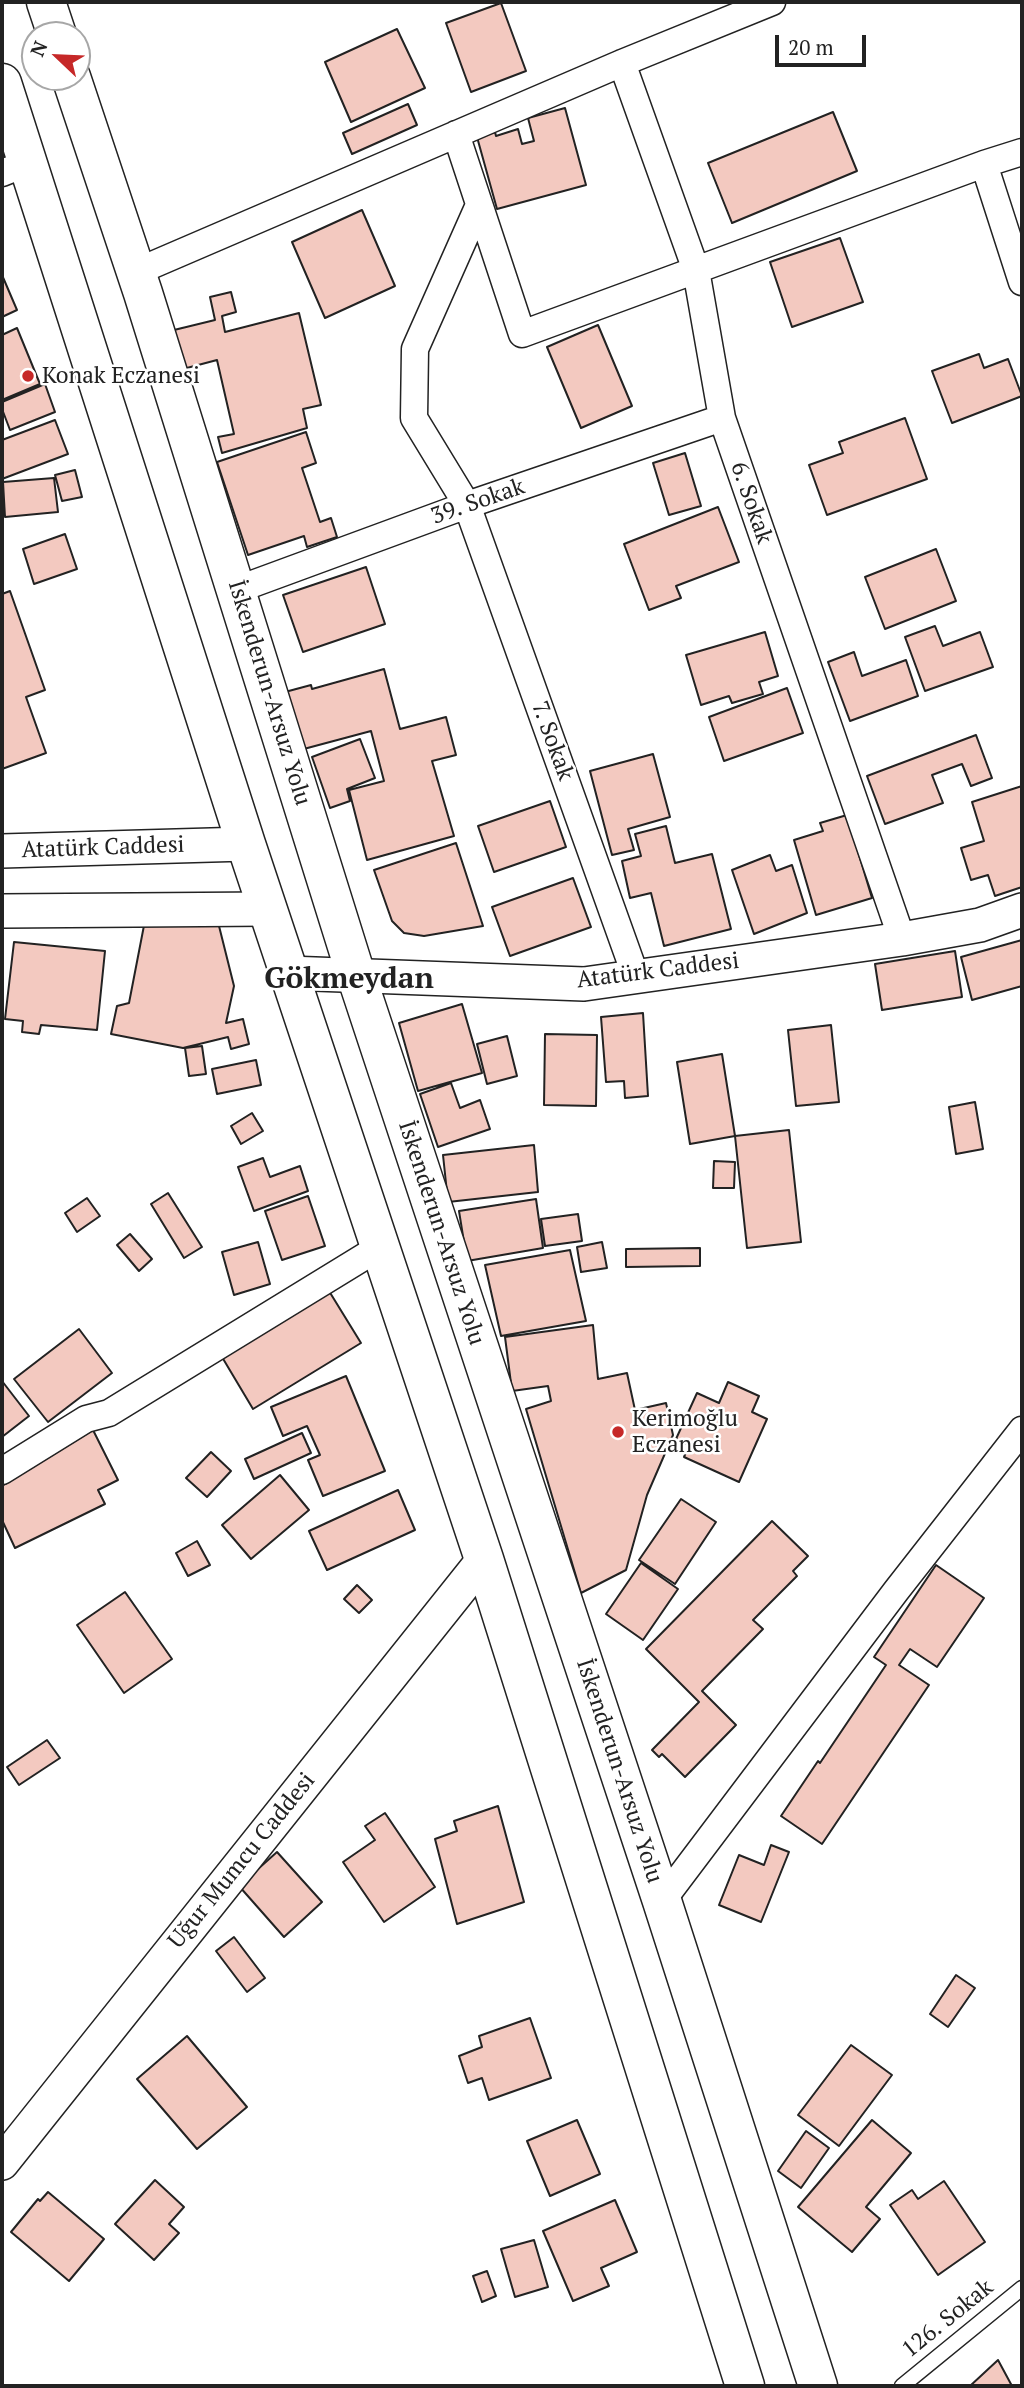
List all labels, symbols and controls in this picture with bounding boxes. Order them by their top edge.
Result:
north arrow [21,21,91,91]
scale bar [779,21,870,65]
text: 20 m [788,33,834,61]
text: N [24,37,52,60]
place label: Konak Eczanesi [42,362,200,390]
marker: Konak Eczanesi [20,368,36,384]
street label: 6. Sokak [724,458,778,548]
street label: 39. Sokak [428,473,528,531]
street label: İskenderun-Arsuz Yolu [222,577,316,809]
street label: 7. Sokak [525,698,579,784]
street label: Atatürk Caddesi [21,831,185,865]
street label: Atatürk Caddesi [575,947,741,995]
district label: Gökmeydan [264,961,434,997]
street label: İskenderun-Arsuz Yolu [392,1118,490,1348]
place label: Kerimoğlu Eczanesi [632,1405,738,1459]
marker: Kerimoğlu Eczanesi [610,1424,626,1440]
street label: İskenderun-Arsuz Yolu [570,1656,668,1886]
street label: Uğur Mumcu Caddesi [163,1768,321,1954]
street label: 126. Sokak [897,2274,999,2364]

